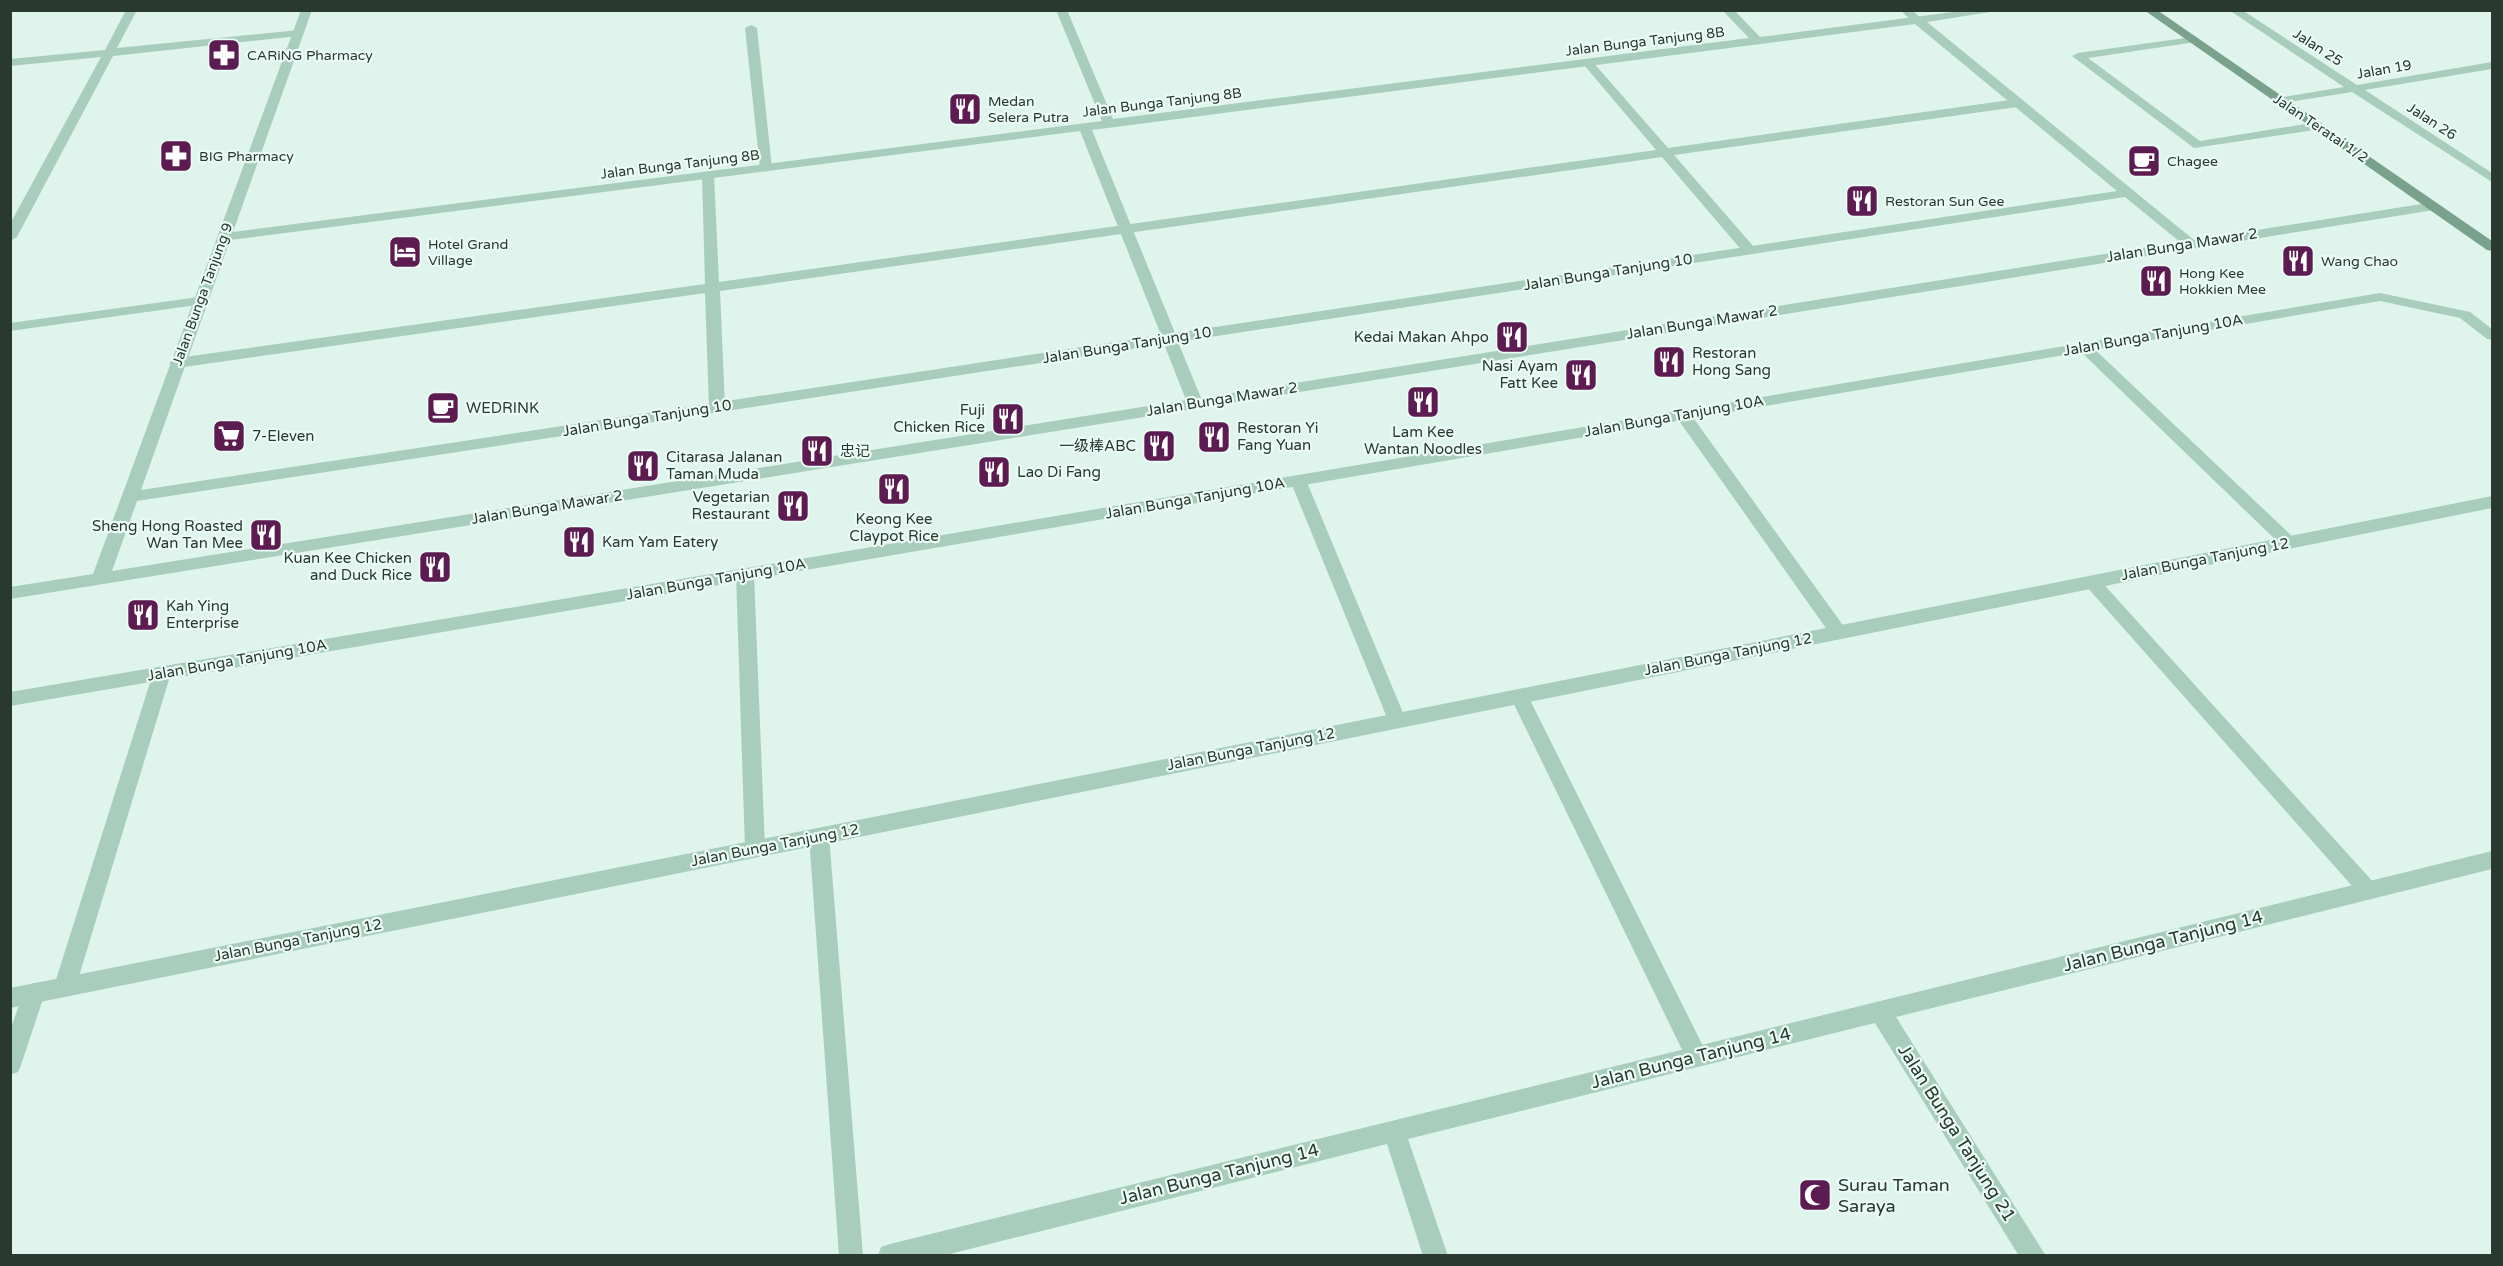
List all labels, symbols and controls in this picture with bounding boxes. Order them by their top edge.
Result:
street label: Jalan Bunga Tanjung 8B [1564,23,1726,60]
street label: Jalan 25 [2290,25,2346,70]
pharmacy icon: CARiNG Pharmacy [206,37,242,73]
place label: CARiNG Pharmacy [247,47,373,64]
street label: Jalan 19 [2355,56,2413,83]
street label: Jalan Bunga Tanjung 8B [1081,84,1243,121]
street label: Jalan Teratai 1/2 [2270,90,2371,166]
restaurant icon: Medan Selera Putra [947,91,983,127]
place label: Medan Selera Putra [988,93,1069,126]
street label: Jalan 26 [2404,99,2460,144]
pharmacy icon: BIG Pharmacy [158,138,194,174]
cafe icon: Chagee [2126,143,2162,179]
street label: Jalan Bunga Tanjung 8B [599,146,761,183]
place label: BIG Pharmacy [199,148,294,165]
place label: Chagee [2167,153,2218,170]
restaurant icon: Restoran Sun Gee [1844,183,1880,219]
place label: Restoran Sun Gee [1885,193,2004,210]
street label: Jalan Bunga Tanjung 9 [169,221,236,368]
street label: Jalan Bunga Mawar 2 [2105,224,2259,266]
hotel icon: Hotel Grand Village [387,234,423,270]
place label: Hotel Grand Village [428,236,508,269]
restaurant icon: Wang Chao [2280,243,2316,279]
street label: Jalan Bunga Tanjung 10 [1522,250,1694,294]
place label: Wang Chao [2321,253,2398,270]
restaurant icon: Hong Kee Hokkien Mee [2138,263,2174,299]
place label: Hong Kee Hokkien Mee [2179,265,2266,298]
street label: Jalan Bunga Mawar 2 [1625,301,1779,343]
street label: Jalan Bunga Tanjung 10A [2062,310,2244,360]
restaurant icon: Kedai Makan Ahpo [1494,319,1530,355]
street label: Jalan Bunga Tanjung 10 [1041,323,1213,367]
place label: Kedai Makan Ahpo [1354,328,1489,346]
restaurant icon: Restoran Hong Sang [1651,344,1687,380]
place label: Restoran Hong Sang [1692,344,1771,379]
place label: Nasi Ayam Fatt Kee [1482,357,1558,392]
restaurant icon: Nasi Ayam Fatt Kee [1563,357,1599,393]
street label: Jalan Bunga Mawar 2 [1145,378,1299,420]
restaurant icon: Lam Kee Wantan Noodles [1405,384,1441,420]
cafe icon: WEDRINK [425,390,461,426]
street label: Jalan Bunga Tanjung 10A [1583,391,1765,441]
street label: Jalan Bunga Tanjung 10 [561,396,733,440]
place label: WEDRINK [466,399,539,417]
place label: Fuji Chicken Rice [893,401,985,436]
restaurant icon: Fuji Chicken Rice [990,401,1026,437]
supermarket icon: 7-Eleven [211,418,247,454]
restaurant icon: Restoran Yi Fang Yuan [1196,419,1232,455]
place label: Restoran Yi Fang Yuan [1237,419,1318,454]
place label: Lam Kee Wantan Noodles [1364,423,1482,458]
place label: 7-Eleven [252,427,314,445]
restaurant icon: 一级棒ABC [1141,428,1177,464]
restaurant icon: 忠记 [799,433,835,469]
place label: 一级棒ABC [1059,437,1136,455]
place label: 忠记 [840,442,870,460]
restaurant icon: Citarasa Jalanan Taman Muda [625,448,661,484]
place label: Citarasa Jalanan Taman Muda [666,448,782,483]
restaurant icon: Lao Di Fang [976,454,1012,490]
place label: Lao Di Fang [1017,463,1101,481]
restaurant icon: Keong Kee Claypot Rice [876,471,912,507]
street label: Jalan Bunga Tanjung 10A [1104,473,1286,523]
street label: Jalan Bunga Mawar 2 [470,486,624,528]
place label: Vegetarian Restaurant [692,488,770,523]
restaurant icon: Vegetarian Restaurant [775,488,811,524]
place label: Keong Kee Claypot Rice [849,510,939,545]
place label: Sheng Hong Roasted Wan Tan Mee [92,517,243,552]
restaurant icon: Sheng Hong Roasted Wan Tan Mee [248,517,284,553]
restaurant icon: Kam Yam Eatery [561,524,597,560]
place label: Kam Yam Eatery [602,533,718,551]
street label: Jalan Bunga Tanjung 12 [2119,534,2291,584]
place label: Kuan Kee Chicken and Duck Rice [283,549,412,584]
restaurant icon: Kuan Kee Chicken and Duck Rice [417,549,453,585]
street label: Jalan Bunga Tanjung 10A [625,554,807,604]
restaurant icon: Kah Ying Enterprise [125,597,161,633]
place label: Kah Ying Enterprise [166,597,239,632]
street label: Jalan Bunga Tanjung 12 [1642,629,1814,679]
street label: Jalan Bunga Tanjung 10A [146,635,328,685]
street label: Jalan Bunga Tanjung 12 [1165,724,1337,774]
street label: Jalan Bunga Tanjung 12 [689,820,861,870]
street label: Jalan Bunga Tanjung 14 [2061,906,2265,976]
street label: Jalan Bunga Tanjung 12 [212,915,384,965]
street label: Jalan Bunga Tanjung 14 [1589,1023,1793,1093]
street label: Jalan Bunga Tanjung 21 [1893,1040,2021,1226]
street label: Jalan Bunga Tanjung 14 [1117,1139,1321,1209]
place label: Surau Taman Saraya [1838,1174,1950,1217]
mosque icon: Surau Taman Saraya [1797,1177,1833,1213]

